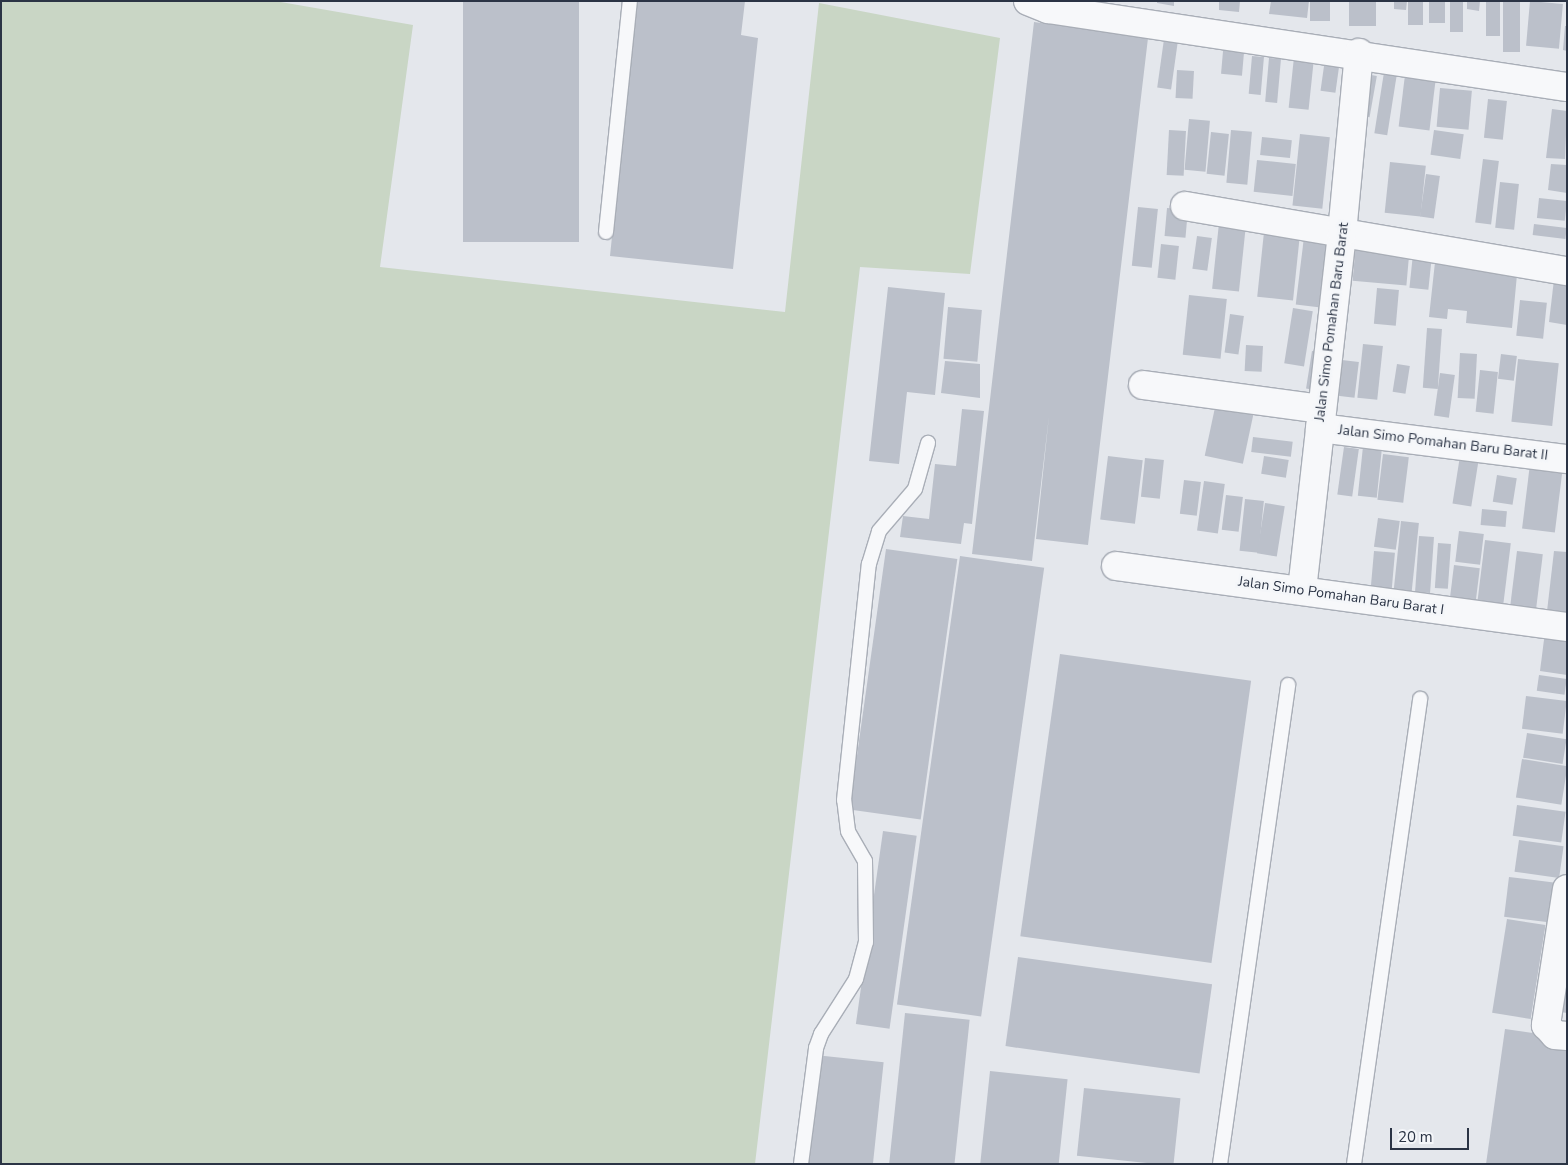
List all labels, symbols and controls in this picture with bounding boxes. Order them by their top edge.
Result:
street label: Jalan Simo Pomahan Baru Barat [1311,221,1353,423]
street label: Jalan Simo Pomahan Baru Barat II [1337,422,1549,464]
street label: Jalan Simo Pomahan Baru Barat I [1237,573,1445,619]
scale bar [1393,1118,1472,1150]
text: 20 m [1398,1127,1433,1147]

